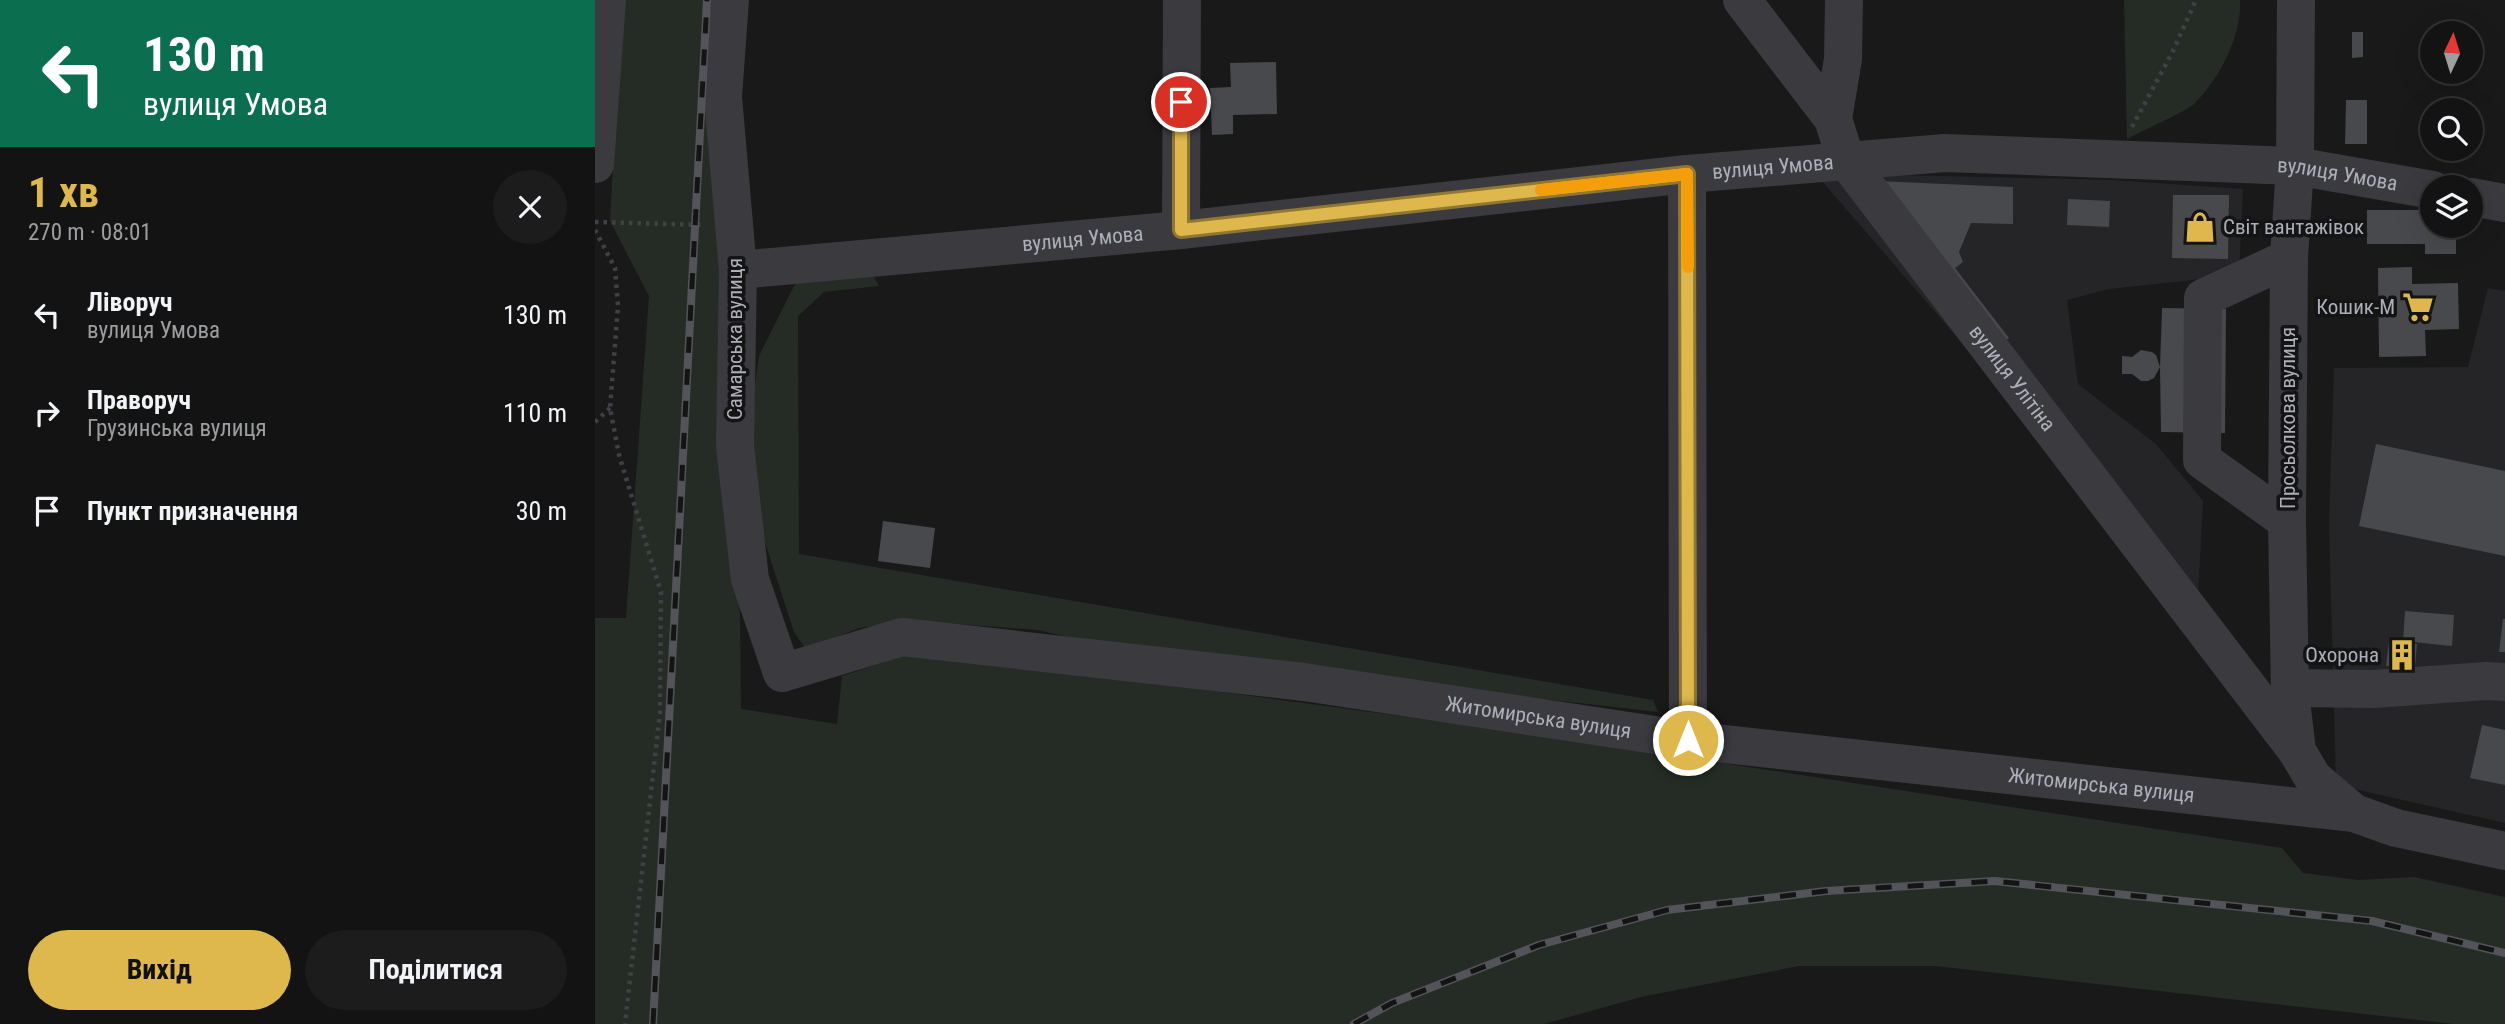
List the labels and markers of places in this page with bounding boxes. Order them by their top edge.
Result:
pin [1151,72,1211,132]
shop icon: Світ вантажівок [2183,210,2217,244]
place label: Світ вантажівок [2223,215,2364,239]
supermarket icon: Кошик-М [2401,290,2435,324]
place label: Кошик-М [2316,295,2395,319]
building icon: Охорона [2385,638,2419,672]
place label: Охорона [2305,643,2379,667]

